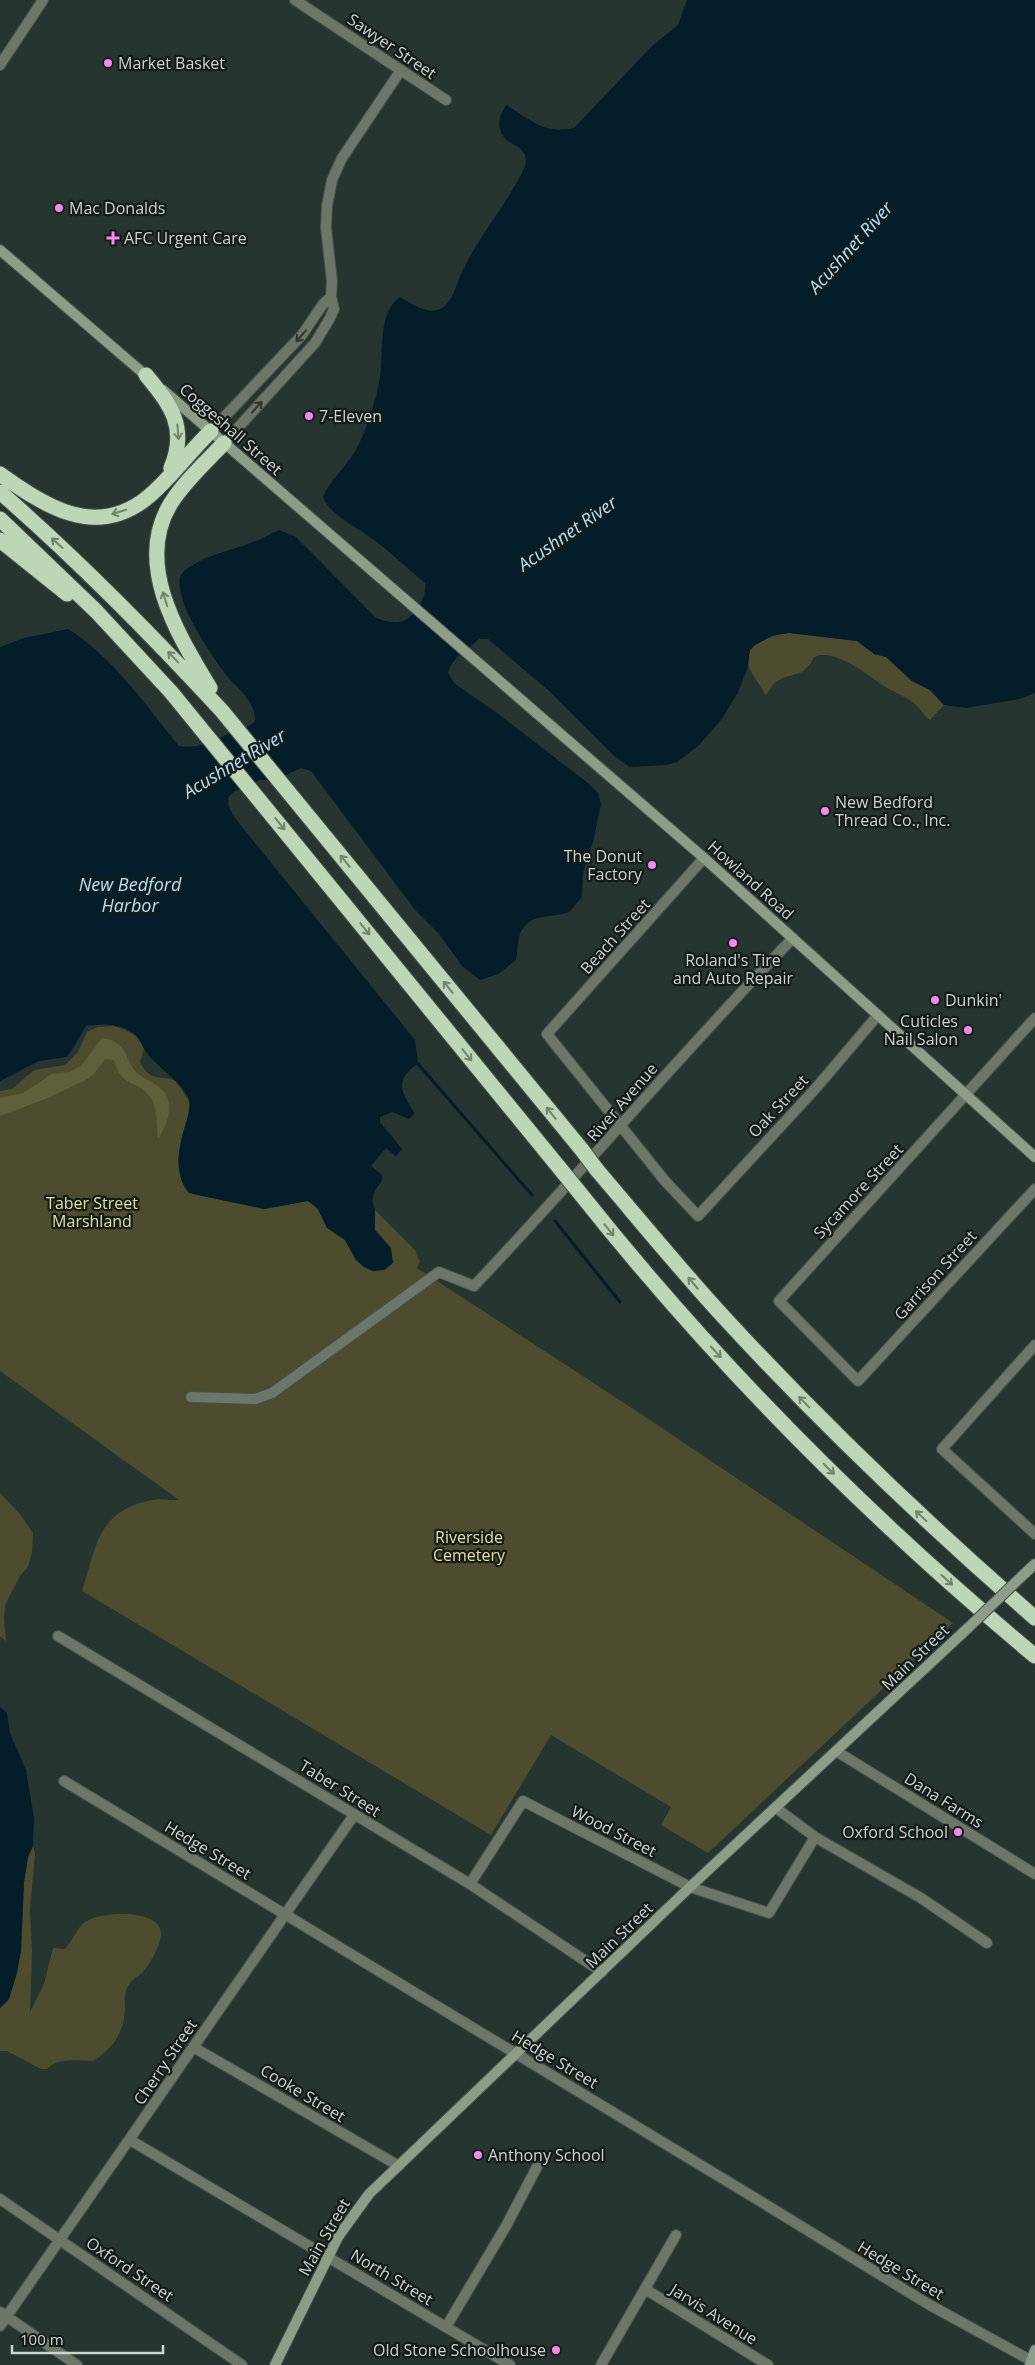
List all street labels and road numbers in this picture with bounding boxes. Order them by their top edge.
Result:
street label: Sawyer Street [343,8,441,84]
street label: Coggeshall Street [175,378,287,480]
street label: Howland Road [703,835,799,925]
street label: Beach Street [575,893,655,978]
street label: River Avenue [582,1058,662,1146]
street label: Oak Street [743,1070,813,1142]
street label: Sycamore Street [808,1139,908,1243]
street label: Garrison Street [889,1225,981,1325]
street label: Main Street [876,1619,954,1695]
street label: Taber Street [295,1754,385,1822]
street label: Dana Farms [900,1767,988,1833]
street label: Wood Street [568,1800,661,1862]
street label: Hedge Street [161,1816,256,1885]
street label: Main Street [580,1897,658,1973]
street label: Cherry Street [128,2015,202,2109]
street label: Hedge Street [508,2025,603,2094]
street label: Cooke Street [256,2059,350,2127]
street label: Main Street [293,2194,355,2280]
street label: Oxford Street [82,2232,178,2307]
street label: Hedge Street [854,2236,949,2305]
street label: North Street [347,2244,438,2310]
street label: Jarvis Avenue [664,2277,762,2350]

